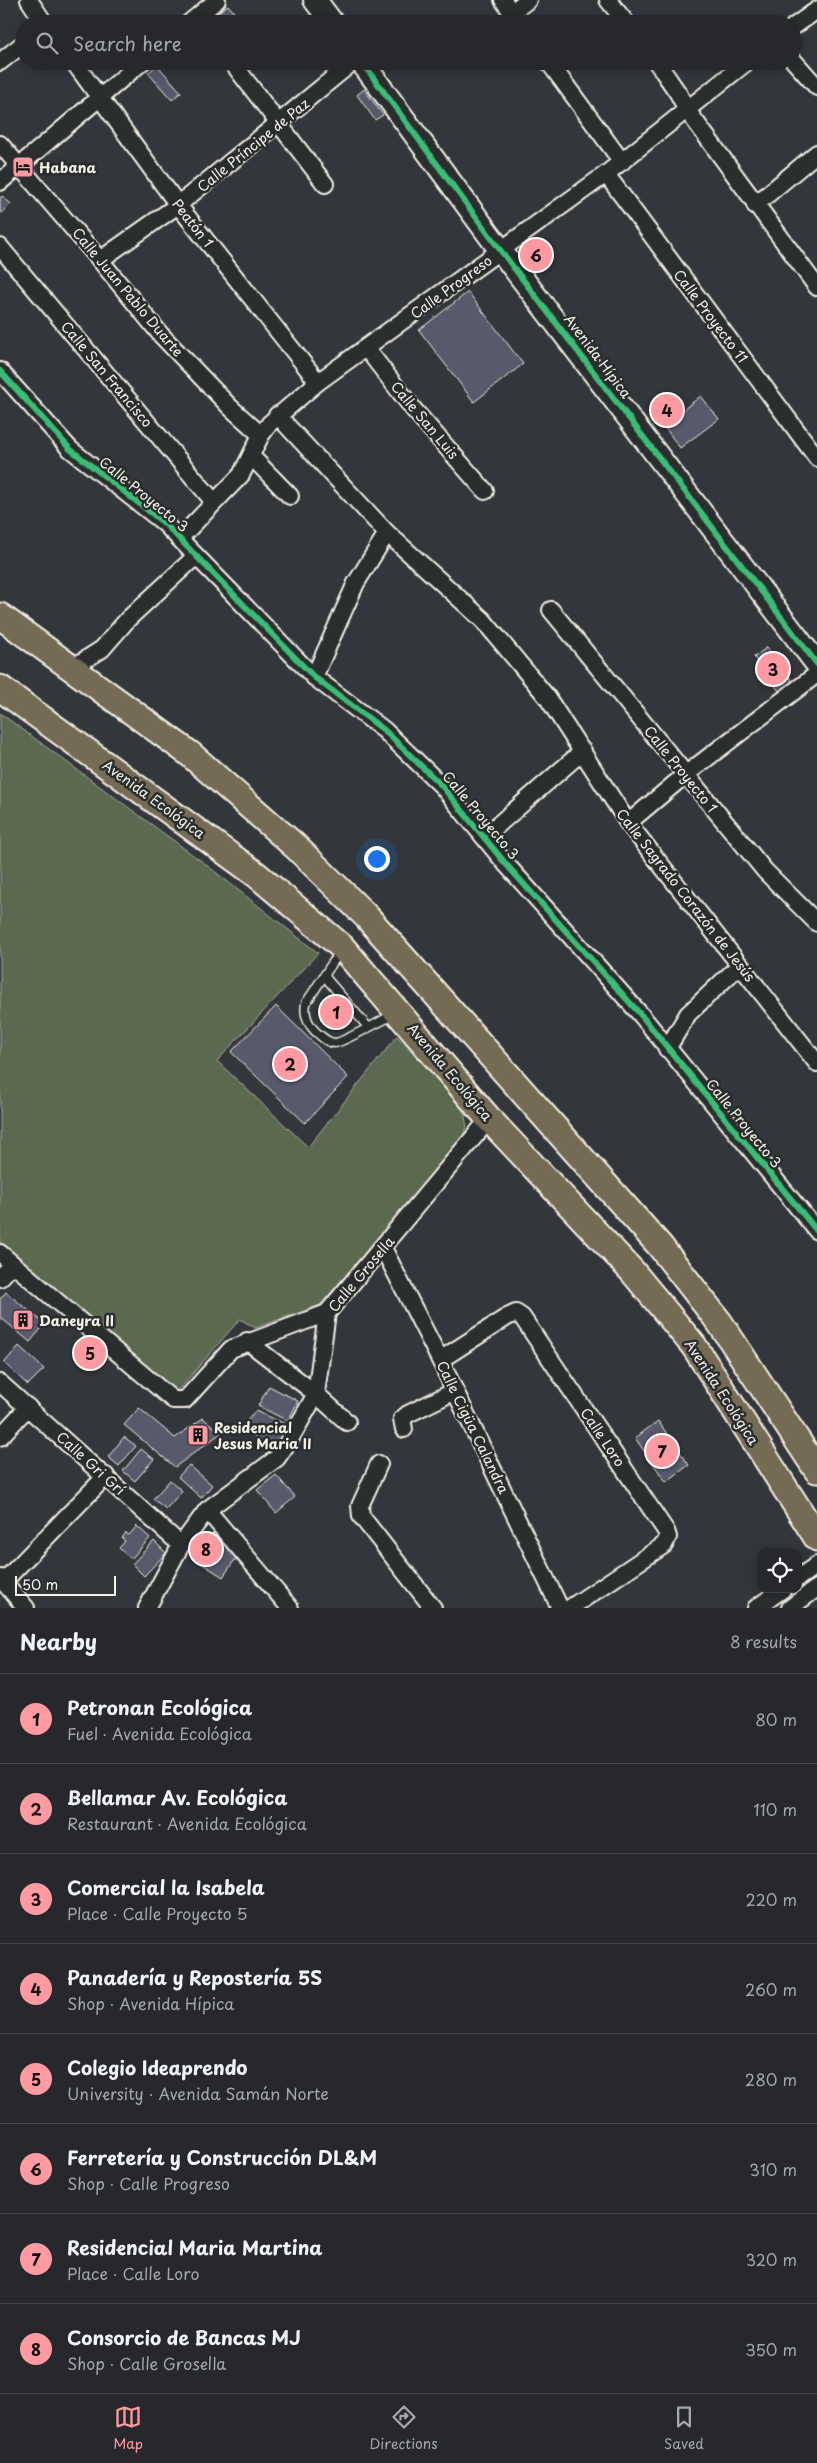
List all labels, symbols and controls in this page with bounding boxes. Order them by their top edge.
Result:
search box [15,15,802,70]
icon: search [33,29,61,57]
text: Search here [73,29,182,57]
street label: Calle Príncipe de Paz [193,93,314,197]
hotel icon: Habana [11,155,35,179]
place label: Habana [39,157,96,178]
street label: Peatón 1 [167,194,219,252]
street label: Calle Juan Pablo Duarte [68,223,188,361]
pin: 6 [520,236,552,274]
street label: Calle Progreso [406,250,496,324]
street label: Calle Proyecto 11 [669,265,753,367]
street label: Avenida Hípica [559,309,637,403]
street label: Calle San Francisco [56,316,158,432]
street label: Calle San Luis [386,376,464,464]
pin: 4 [651,391,683,429]
street label: Calle Proyecto 3 [95,451,193,537]
pin: 3 [757,650,789,688]
street label: Calle Proyecto 1 [639,721,723,817]
street label: Avenida Ecológica [98,755,210,844]
street label: Calle Proyecto 3 [438,766,524,864]
street label: Calle Sagrado Corazón de Jesús [612,804,760,986]
your location [364,846,390,872]
pin: 1 [320,993,352,1031]
street label: Avenida Ecológica [403,1018,497,1126]
pin: 2 [274,1045,306,1083]
street label: Calle Proyecto 3 [701,1074,787,1172]
street label: Calle Grosella [323,1231,399,1317]
building icon: Daneyra II [11,1308,35,1332]
place label: Daneyra II [39,1310,114,1331]
pin: 5 [74,1334,106,1372]
street label: Avenida Ecológica [680,1335,764,1449]
street label: Calle Cigüa Calandra [432,1357,515,1497]
street label: Calle Loro [576,1403,631,1471]
place label: Residencial Jesus Maria II [214,1417,311,1454]
building icon: Residencial Jesus Maria II [186,1423,210,1447]
street label: Calle Gri Grí [52,1426,130,1500]
pin: 7 [646,1432,678,1470]
pin: 8 [190,1530,222,1568]
map controls [757,1548,802,1593]
button: locate [757,1548,802,1593]
scale bar [15,1573,116,1596]
text: 50 m [22,1574,58,1595]
text: Nearby [20,1625,97,1657]
text: 8 results [730,1629,797,1653]
text: Petronan Ecológica [67,1693,252,1721]
text: 1 [32,1707,40,1731]
text: 80 m [755,1707,797,1731]
text: Fuel · Avenida Ecológica [67,1721,252,1745]
text: Bellamar Av. Ecológica [67,1783,287,1811]
text: 2 [30,1797,42,1821]
text: 110 m [754,1797,797,1821]
text: Restaurant · Avenida Ecológica [67,1811,307,1835]
text: Comercial la Isabela [67,1873,265,1901]
text: 3 [31,1887,41,1911]
text: 220 m [746,1887,797,1911]
text: Place · Calle Proyecto 5 [67,1901,248,1925]
text: Panadería y Repostería 5S [67,1963,322,1991]
text: 4 [31,1977,41,2001]
text: 260 m [745,1977,797,2001]
text: Shop · Avenida Hípica [67,1991,234,2015]
text: Colegio Ideaprendo [67,2053,248,2081]
text: 5 [31,2067,41,2091]
text: 280 m [745,2067,797,2091]
text: University · Avenida Samán Norte [67,2081,329,2105]
text: Ferretería y Construcción DL&M [67,2143,377,2171]
text: 6 [30,2157,42,2181]
text: 310 m [749,2157,797,2181]
text: Shop · Calle Progreso [67,2171,230,2195]
text: Residencial Maria Martina [67,2233,323,2261]
text: 7 [31,2247,41,2271]
text: 320 m [746,2247,797,2271]
text: Place · Calle Loro [67,2261,199,2285]
text: Consorcio de Bancas MJ [67,2323,301,2351]
text: 8 [31,2337,41,2361]
text: 350 m [745,2337,797,2361]
text: Shop · Calle Grosella [67,2351,226,2375]
tab: Map [113,2403,143,2454]
tab: Directions [370,2403,438,2454]
tab: Saved [664,2403,704,2454]

